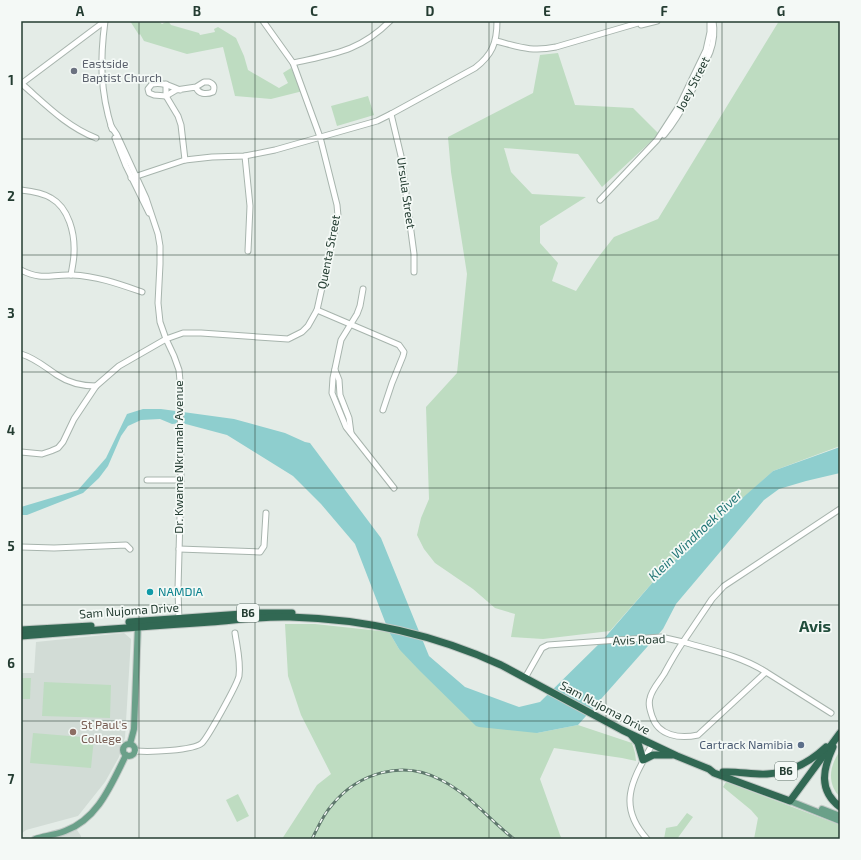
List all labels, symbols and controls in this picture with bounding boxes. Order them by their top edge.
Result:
text: A [76,3,85,19]
text: B [193,3,201,19]
text: C [310,3,318,19]
text: D [426,3,435,19]
text: E [543,3,551,19]
text: F [660,3,668,19]
text: G [777,3,785,19]
street label: Joey Street [672,54,712,113]
place label: Eastside Baptist Church [82,56,162,84]
marker: Eastside Baptist Church [69,66,79,76]
text: 1 [8,72,14,88]
street label: Ursula Street [395,156,419,230]
text: 2 [7,188,15,204]
street label: Quenta Street [314,213,343,290]
text: 3 [7,305,15,321]
street label: Dr. Kwame Nkrumah Avenue [171,380,185,534]
text: 4 [7,422,15,438]
water label: Klein Windhoek River [645,486,746,584]
text: 5 [7,538,15,554]
place label: NAMDIA [158,584,204,598]
marker: NAMDIA [145,587,155,597]
street label: Sam Nujoma Drive [79,600,179,621]
road number: B6 [237,604,259,622]
district label: Avis [799,616,831,635]
street label: Avis Road [612,631,666,647]
text: 6 [7,655,15,671]
street label: Sam Nujoma Drive [558,677,653,738]
place label: St Paul's College [81,717,127,745]
marker: St Paul's College [68,727,78,737]
place label: Cartrack Namibia [699,737,793,751]
marker: Cartrack Namibia [796,740,806,750]
road number: B6 [775,762,797,780]
text: 7 [8,771,15,787]

